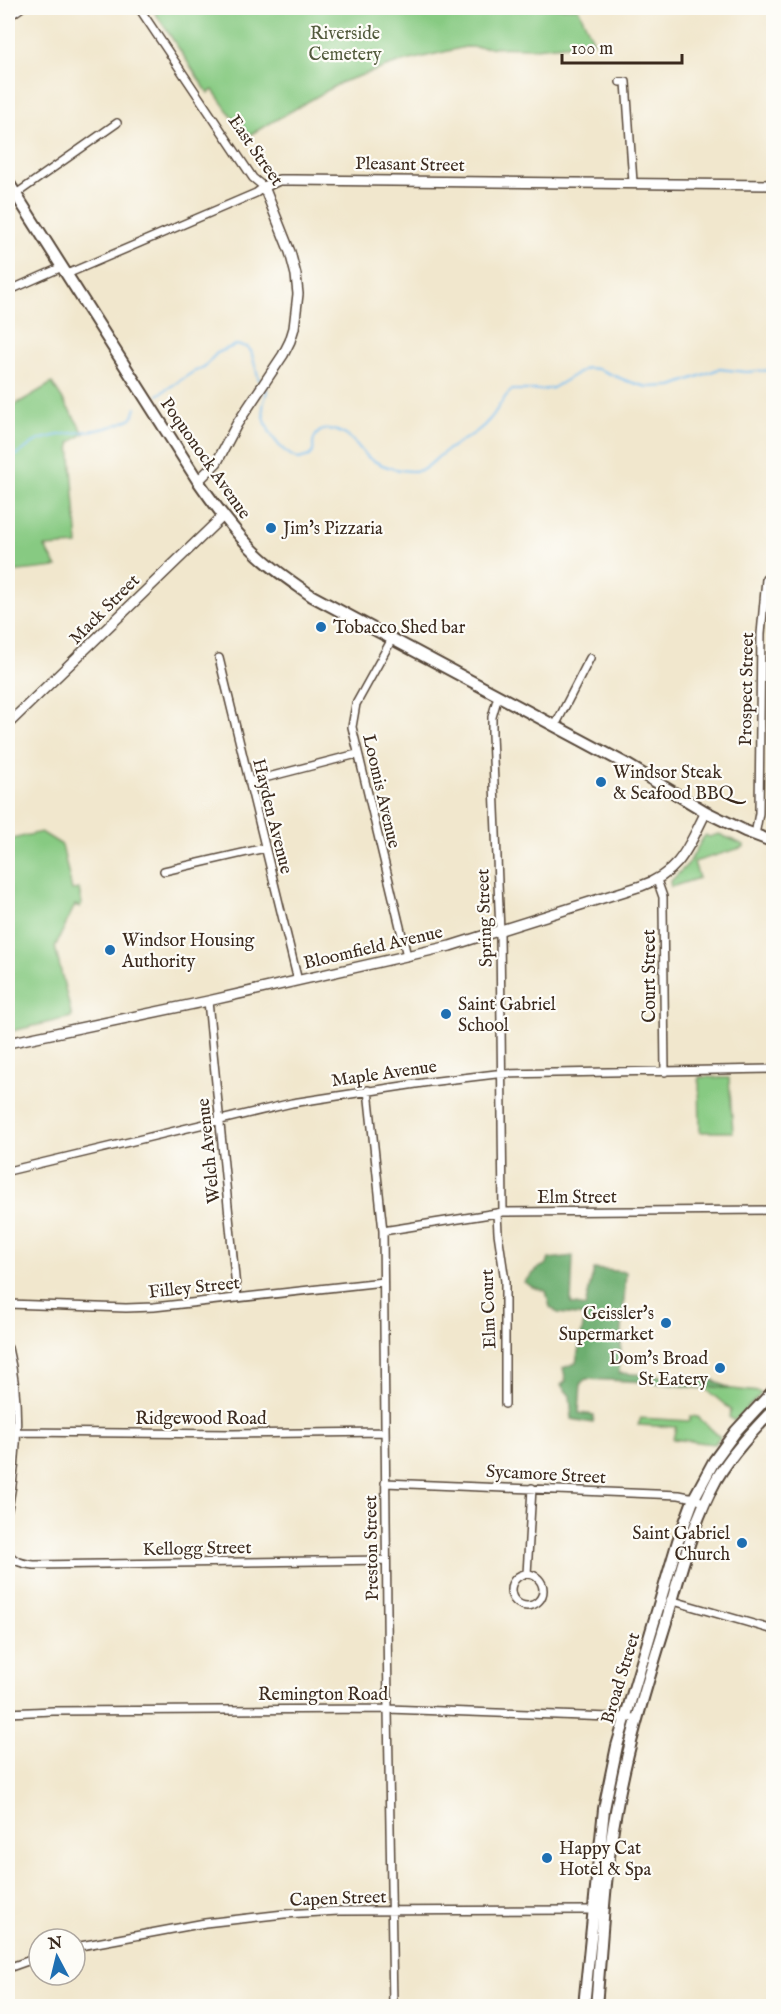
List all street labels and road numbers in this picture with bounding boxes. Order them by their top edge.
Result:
street label: East Street [222,111,288,191]
street label: Pleasant Street [355,153,465,178]
street label: Poquonock Avenue [154,394,255,524]
street label: Mack Street [65,570,145,650]
street label: Prospect Street [735,632,760,746]
street label: Loomis Avenue [356,732,405,851]
street label: Hayden Avenue [246,756,297,876]
street label: Spring Street [472,868,499,967]
street label: Bloomfield Avenue [301,921,445,976]
street label: Court Street [639,929,662,1023]
street label: Maple Avenue [330,1056,439,1093]
street label: Welch Avenue [193,1097,226,1205]
street label: Elm Street [537,1187,617,1210]
street label: Elm Court [477,1269,502,1349]
street label: Filley Street [147,1272,241,1305]
street label: Ridgewood Road [135,1408,267,1431]
street label: Sycamore Street [485,1461,607,1490]
street label: Preston Street [360,1495,385,1601]
street label: Kellogg Street [142,1537,252,1562]
street label: Broad Street [597,1630,646,1727]
street label: Remington Road [258,1684,388,1707]
street label: Capen Street [289,1886,387,1913]

